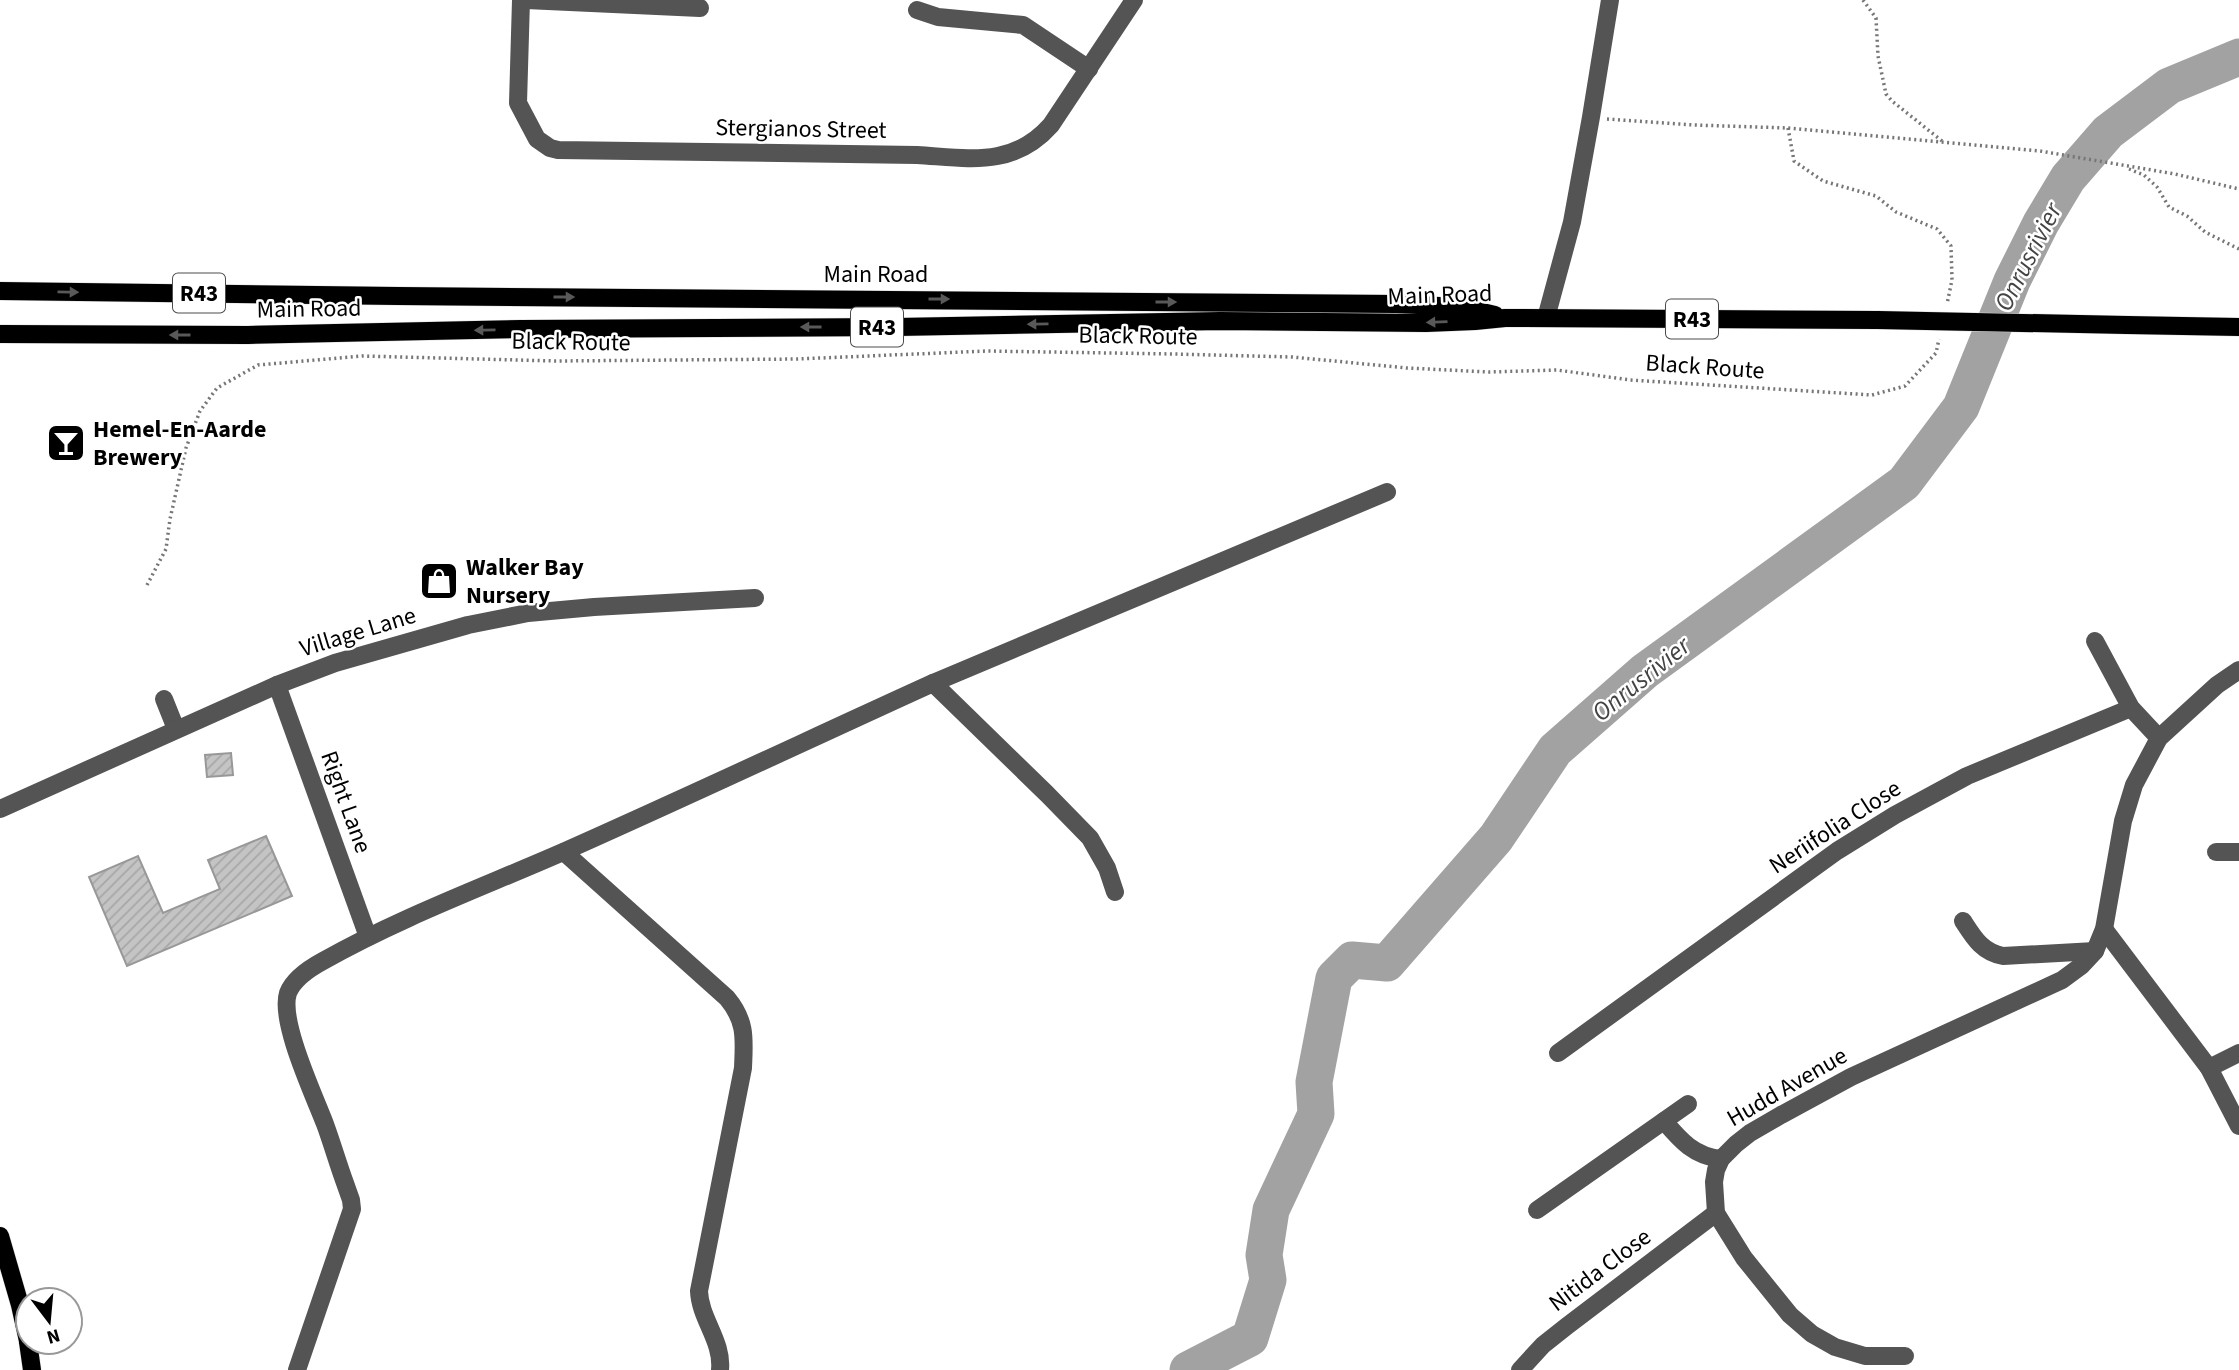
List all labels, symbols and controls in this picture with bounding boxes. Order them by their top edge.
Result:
street label: Stergianos Street [715,110,887,148]
water label: Onrusrivier [1985,195,2072,318]
street label: Main Road [824,257,928,292]
road number: R43 [173,274,225,312]
street label: Main Road [1387,276,1493,314]
one-way arrow [57,286,79,298]
street label: Main Road [256,291,362,327]
one-way arrow [554,291,576,303]
one-way arrow [928,293,950,305]
one-way arrow [1156,296,1178,308]
road number: R43 [1666,300,1718,338]
road number: R43 [851,308,903,346]
street label: Black Route [1078,317,1198,355]
one-way arrow [1426,317,1448,328]
one-way arrow [1027,318,1049,330]
one-way arrow [800,322,822,333]
street label: Black Route [511,323,631,361]
one-way arrow [474,324,496,336]
one-way arrow [169,329,191,341]
street label: Black Route [1644,345,1766,389]
place label: Hemel-En-Aarde Brewery [93,412,267,475]
bar icon: Hemel-En-Aarde Brewery [45,422,87,464]
place label: Walker Bay Nursery [466,550,584,613]
shop icon: Walker Bay Nursery [418,560,460,602]
street label: Village Lane [296,598,420,666]
water label: Onrusrivier [1584,627,1699,730]
street label: Right Lane [311,746,381,858]
street label: Neriifolia Close [1762,771,1908,883]
street label: Hudd Avenue [1720,1038,1854,1136]
street label: Nitida Close [1541,1220,1659,1320]
north arrow [14,1286,84,1356]
text: N [43,1321,63,1351]

